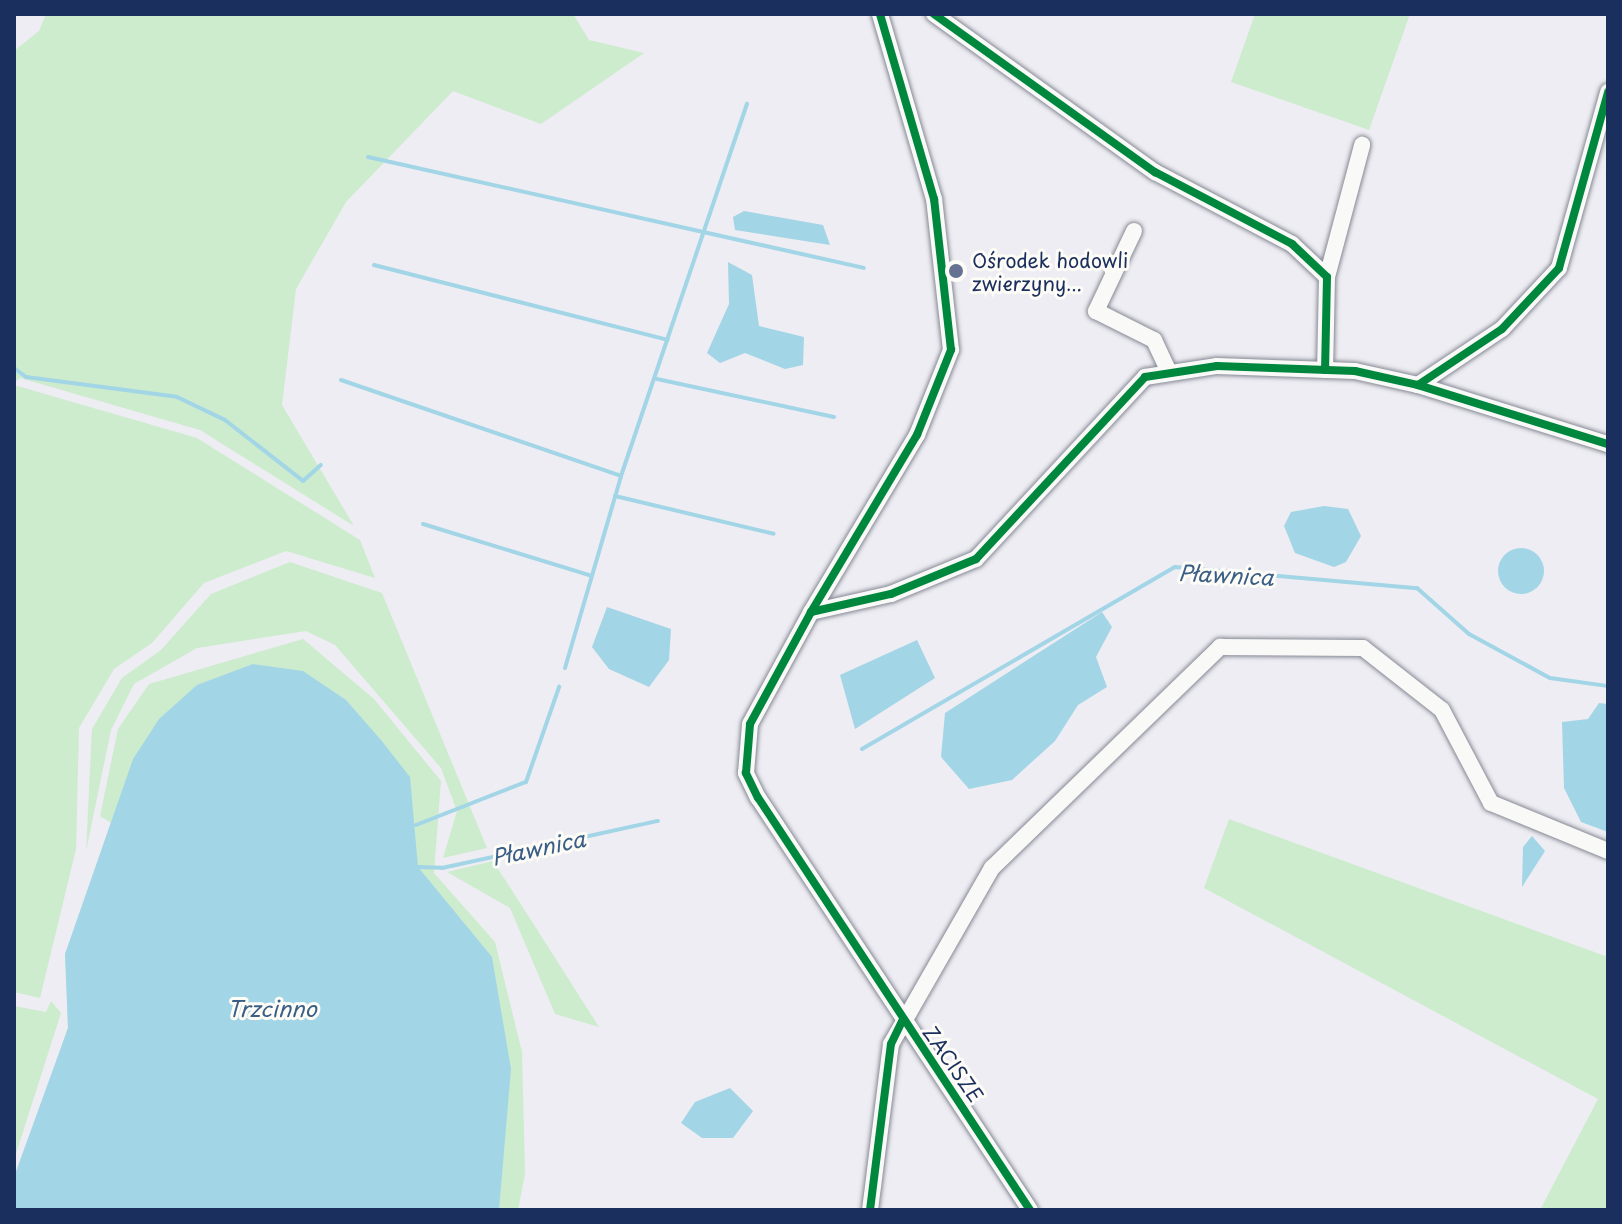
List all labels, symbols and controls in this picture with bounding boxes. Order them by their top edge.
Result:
place label: Ośrodek hodowli zwierzyny... [972,248,1129,295]
marker: Ośrodek hodowli zwierzyny... [947,262,965,280]
water label: Pławnica [1178,558,1274,590]
water label: Pławnica [489,824,587,870]
water label: Trzcinno [227,995,317,1021]
street label: ZACISZE [918,1021,988,1107]

